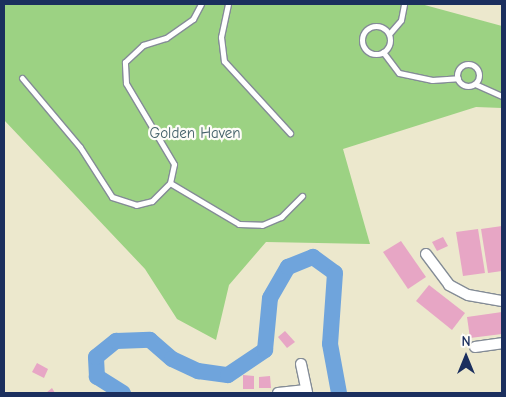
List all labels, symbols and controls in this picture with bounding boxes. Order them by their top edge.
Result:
park label: Golden Haven [149,125,241,143]
north arrow [441,332,491,382]
text: N [461,333,471,350]

